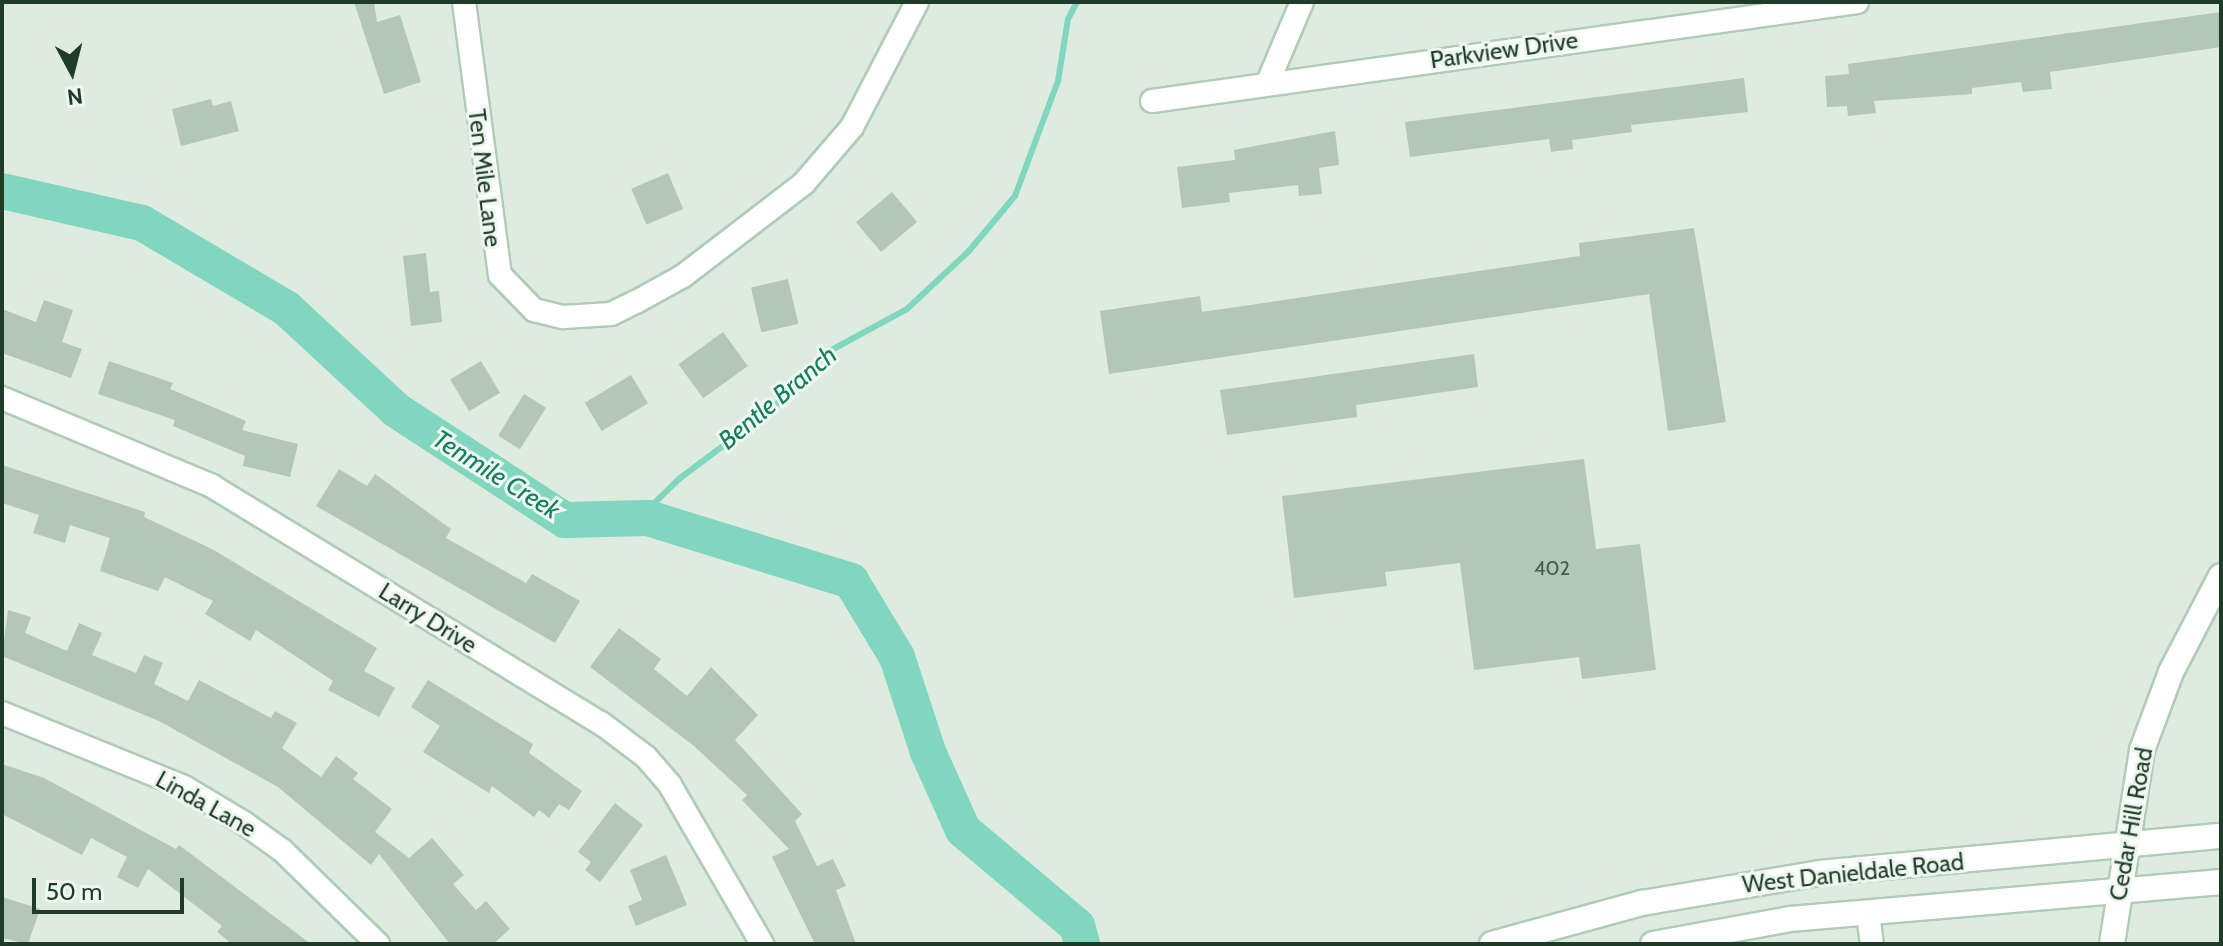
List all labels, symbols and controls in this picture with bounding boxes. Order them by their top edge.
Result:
street label: Parkview Drive [1428,25,1580,75]
north arrow [32,32,112,112]
text: N [66,82,84,111]
street label: Ten Mile Lane [462,107,508,249]
water label: Bentle Branch [713,340,843,456]
water label: Tenmile Creek [427,424,565,526]
house number: 402 [1534,556,1570,580]
street label: Larry Drive [374,577,482,659]
street label: Cedar Hill Road [2103,745,2159,903]
street label: Linda Lane [151,765,261,843]
street label: West Danieldale Road [1741,847,1965,899]
scale bar [36,862,188,912]
text: 50 m [46,877,102,906]

